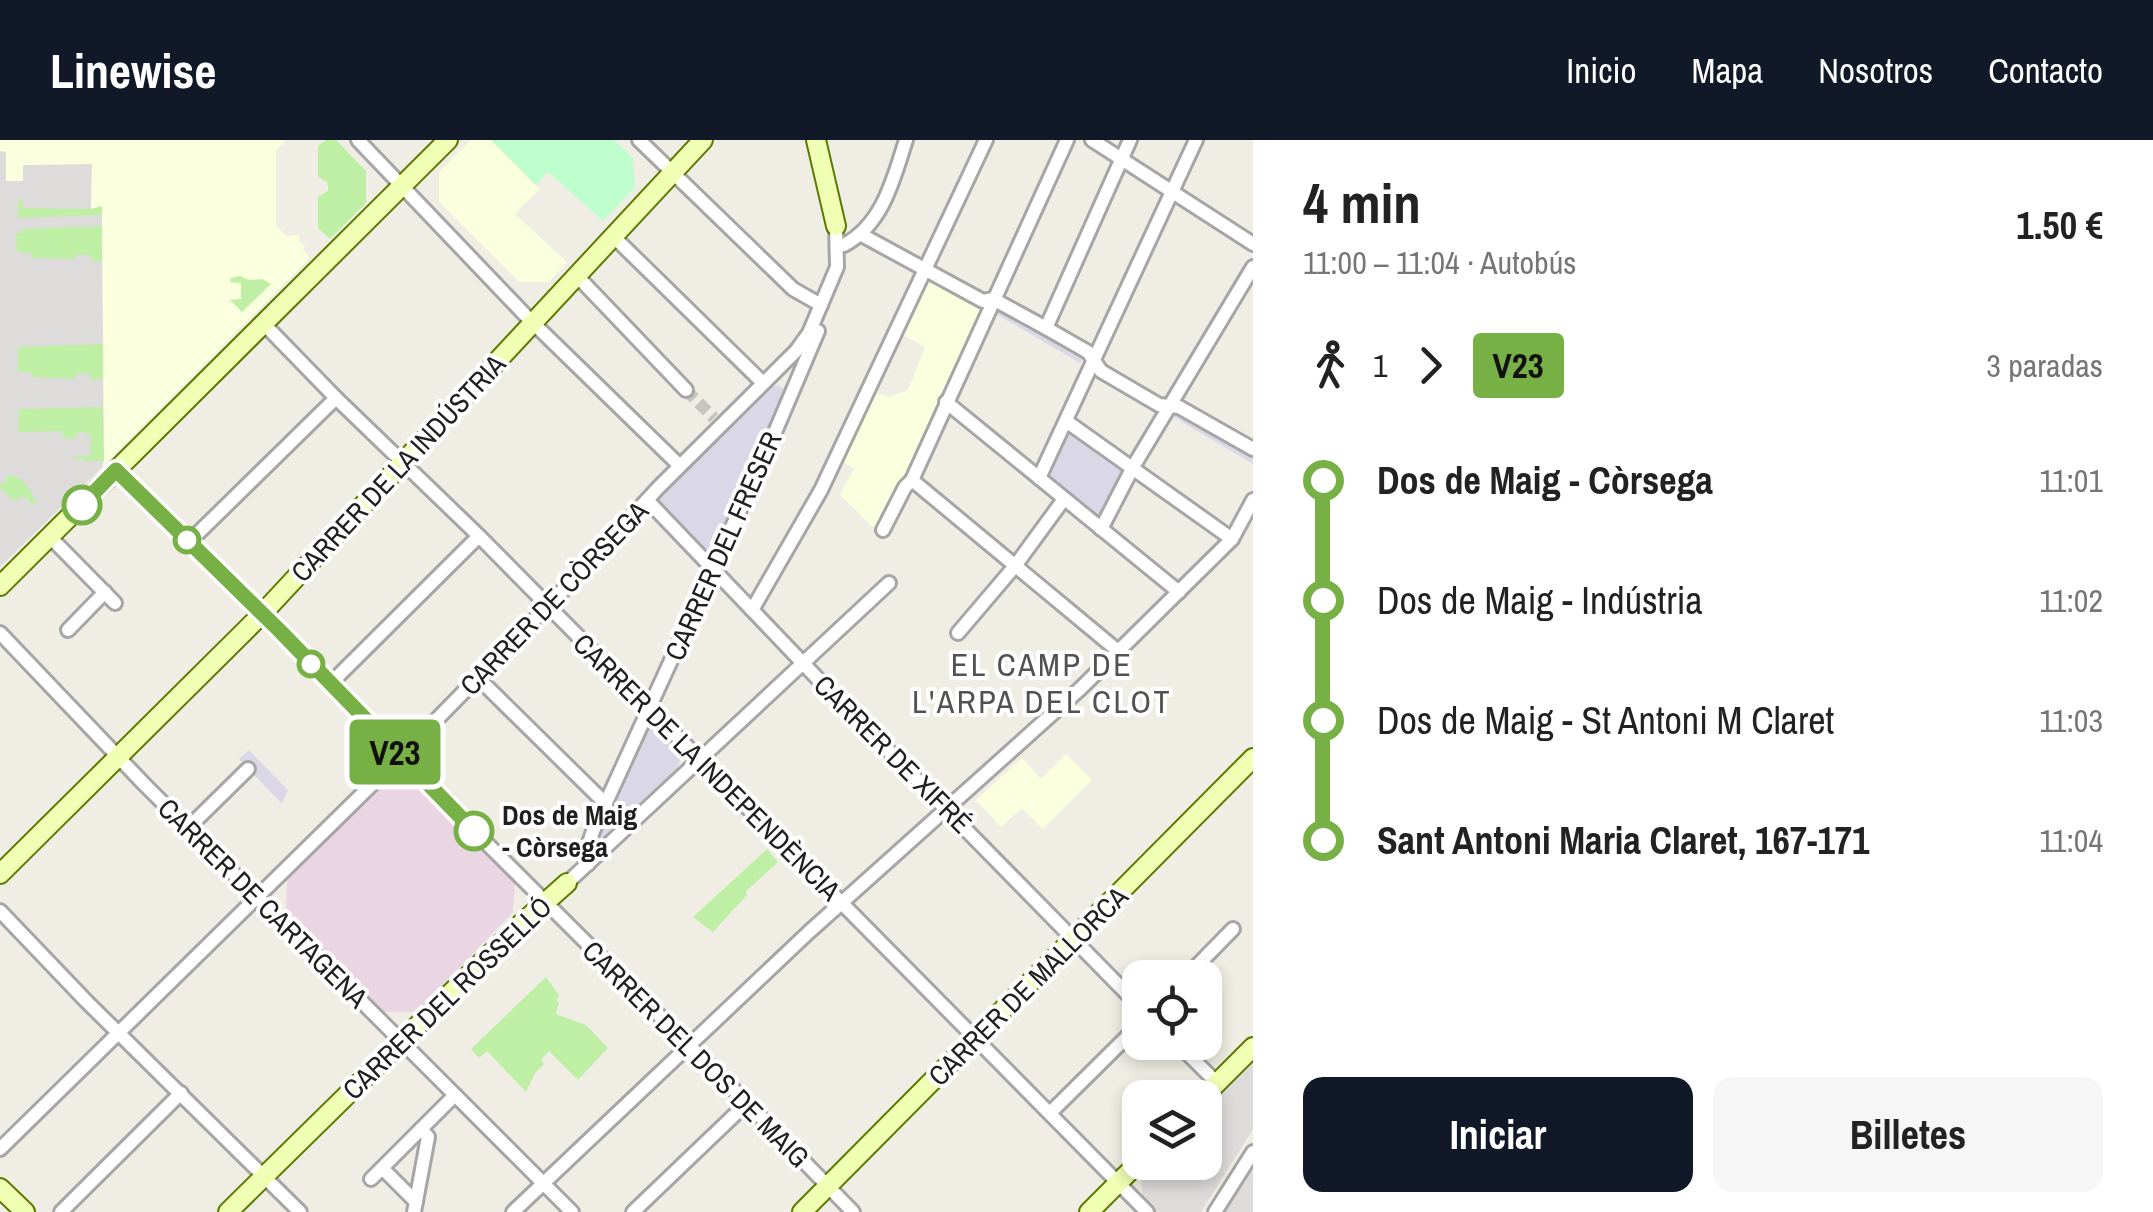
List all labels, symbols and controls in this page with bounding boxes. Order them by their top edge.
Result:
text: Linewise [50,38,216,103]
text: Inicio [1566,47,1636,94]
text: Mapa [1691,47,1763,94]
text: Nosotros [1818,47,1933,94]
text: Contacto [1988,47,2103,94]
text: 4 min [1303,166,1421,240]
text: 1.50 € [2016,200,2103,251]
text: 11:00 – 11:04 · Autobús [1303,241,1576,284]
icon: walk [1303,338,1358,393]
icon: forward [1403,338,1458,393]
text: V23 [1493,342,1544,389]
text: 1 [1373,344,1388,387]
text: 3 paradas [1986,344,2103,387]
street label: CARRER DE LA INDÚSTRIA [282,345,514,590]
street label: CARRER DEL FRESER [655,426,791,666]
text: Dos de Maig - Còrsega [1377,455,1713,506]
text: 11:01 [2039,459,2103,502]
unlabelled marker [63,486,101,524]
street label: CARRER DE CÒRSEGA [451,492,657,703]
unlabelled marker [174,527,200,553]
text: Dos de Maig - Indústria [1377,575,1703,626]
text: 11:02 [2039,579,2103,622]
street label: CARRER DE LA INDEPENDÈNCIA [565,625,849,909]
district label: EL CAMP DE L'ARPA DEL CLOT [912,643,1172,723]
unlabelled marker [298,651,324,677]
street label: CARRER DE XIFRÉ [806,667,980,841]
text: Dos de Maig - St Antoni M Claret [1377,695,1834,746]
text: 11:03 [2039,699,2103,742]
line badge: V23 [338,720,452,784]
text: V23 [369,729,421,776]
street label: CARRER DE CARTAGENA [150,790,377,1017]
place label: Dos de Maig - Còrsega [502,796,637,866]
marker: Dos de Maig - Còrsega [455,812,493,850]
text: Sant Antoni Maria Claret, 167-171 [1377,815,1869,866]
text: 11:04 [2039,819,2103,862]
street label: CARRER DE MALLORCA [920,877,1137,1094]
street label: CARRER DEL ROSSELLÓ [334,888,560,1108]
street label: CARRER DEL DOS DE MAIG [574,932,818,1176]
map controls [1122,960,1222,1180]
button: locate [1122,960,1222,1060]
button: Iniciar [1303,1077,1693,1192]
button: Billetes [1713,1077,2103,1192]
button: layers [1122,1080,1222,1180]

